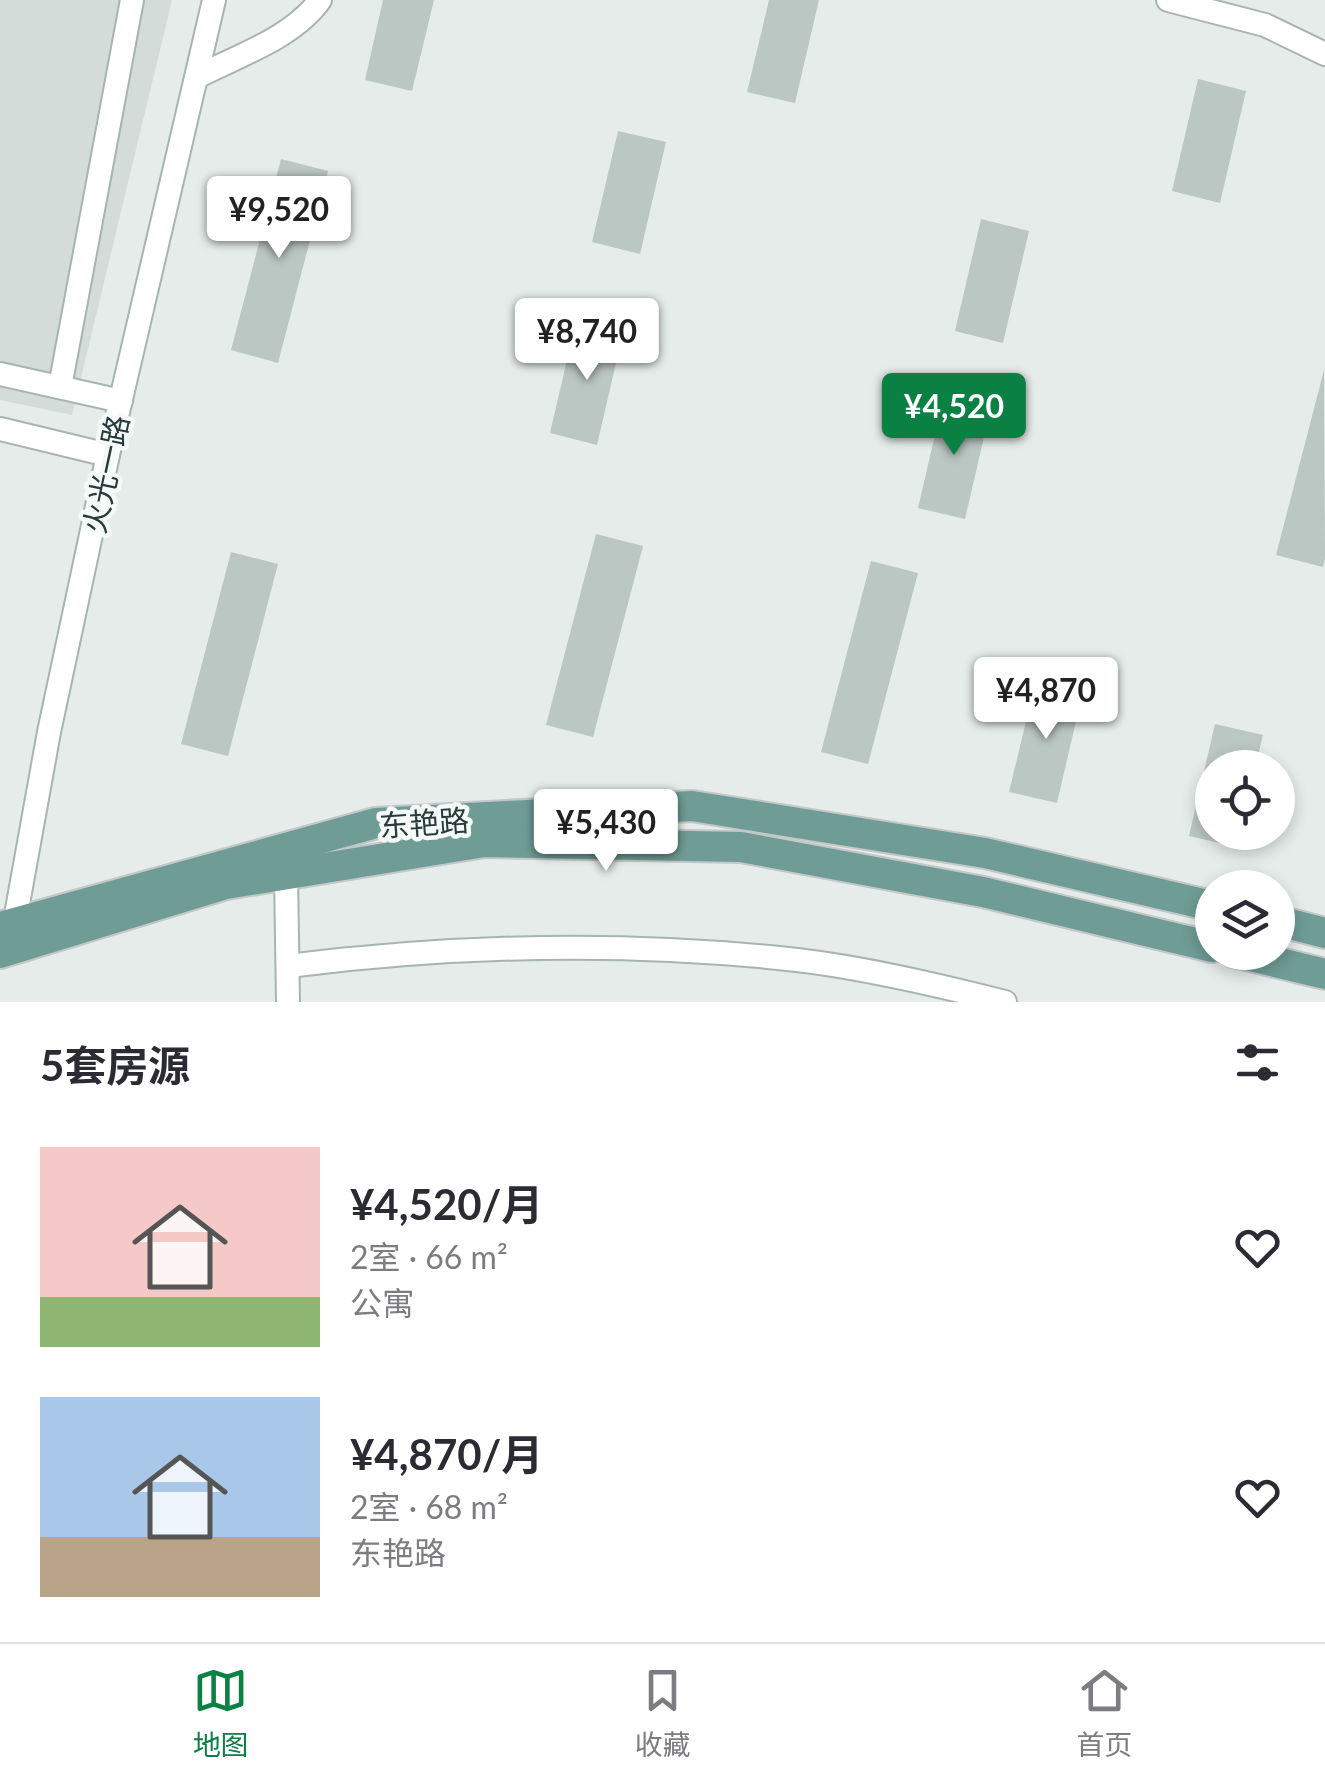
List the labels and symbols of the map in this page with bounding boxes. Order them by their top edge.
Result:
pin: ¥9,520 [198,176,360,261]
pin: ¥8,740 [506,298,668,383]
pin: ¥4,520 [873,373,1035,458]
street label: 火光一路 [75,412,135,536]
pin: ¥4,870 [965,657,1127,742]
pin: ¥5,430 [525,789,687,874]
street label: 东艳路 [378,801,470,843]

